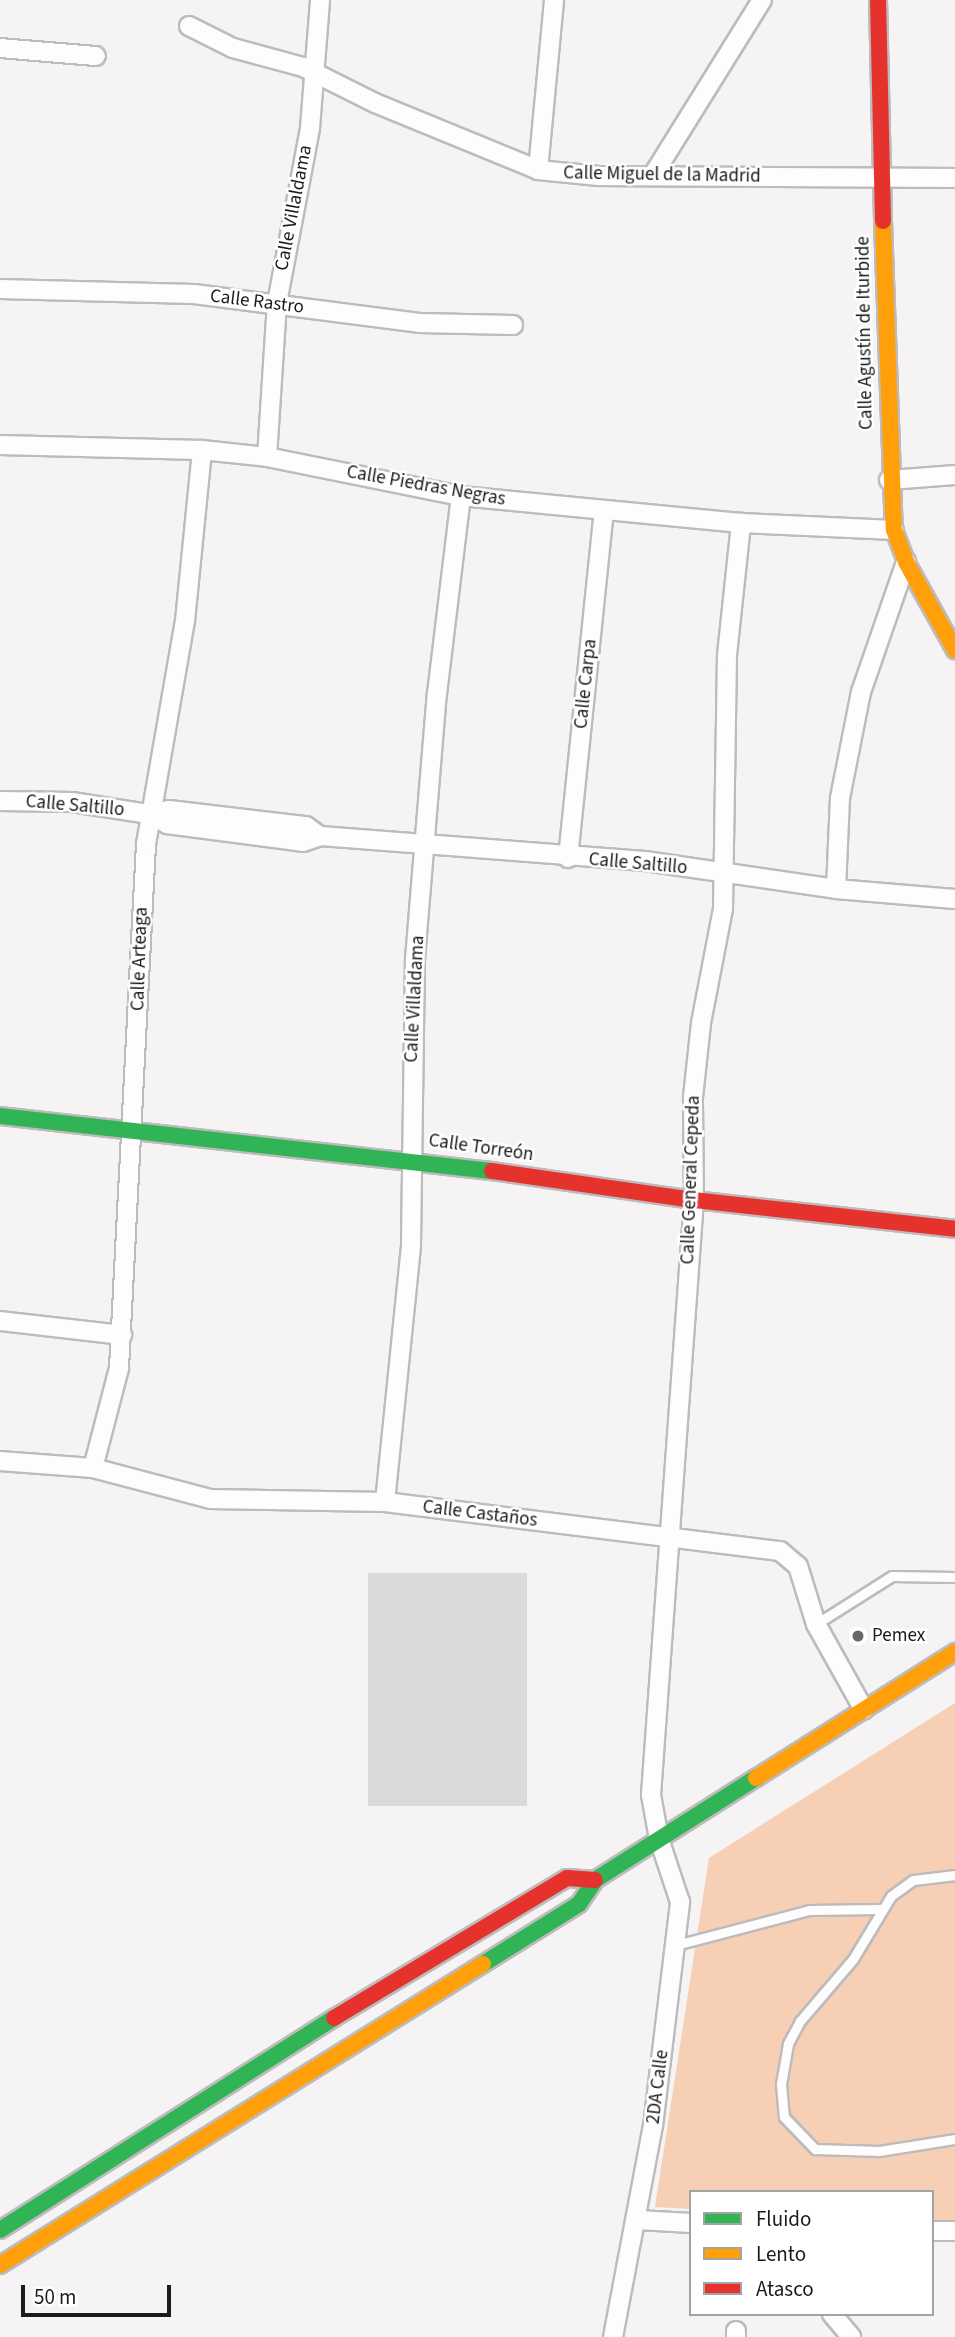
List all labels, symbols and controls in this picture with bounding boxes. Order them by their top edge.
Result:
street label: Calle Villaldama [271,143,317,273]
street label: Calle Miguel de la Madrid [563,162,761,188]
street label: Calle Agustín de Iturbide [852,236,878,430]
street label: Calle Rastro [209,285,305,319]
street label: Calle Piedras Negras [345,461,507,511]
street label: Calle Carpa [570,638,602,730]
street label: Calle Saltillo [25,790,125,822]
street label: Calle Saltillo [588,848,688,880]
street label: Calle Arteaga [127,907,153,1011]
street label: Calle Villaldama [400,935,430,1063]
street label: Calle General Cepeda [677,1095,705,1265]
street label: Calle Torreón [427,1129,535,1167]
street label: Calle Castaños [421,1496,539,1532]
place label: Pemex [872,1625,925,1647]
marker: Pemex [850,1628,866,1644]
street label: 2DA Calle [642,2049,674,2125]
legend [689,2190,934,2316]
text: Fluido [756,2204,811,2234]
text: Lento [756,2239,806,2269]
scale bar [24,2270,175,2314]
text: Atasco [756,2274,814,2304]
text: 50 m [34,2282,76,2312]

